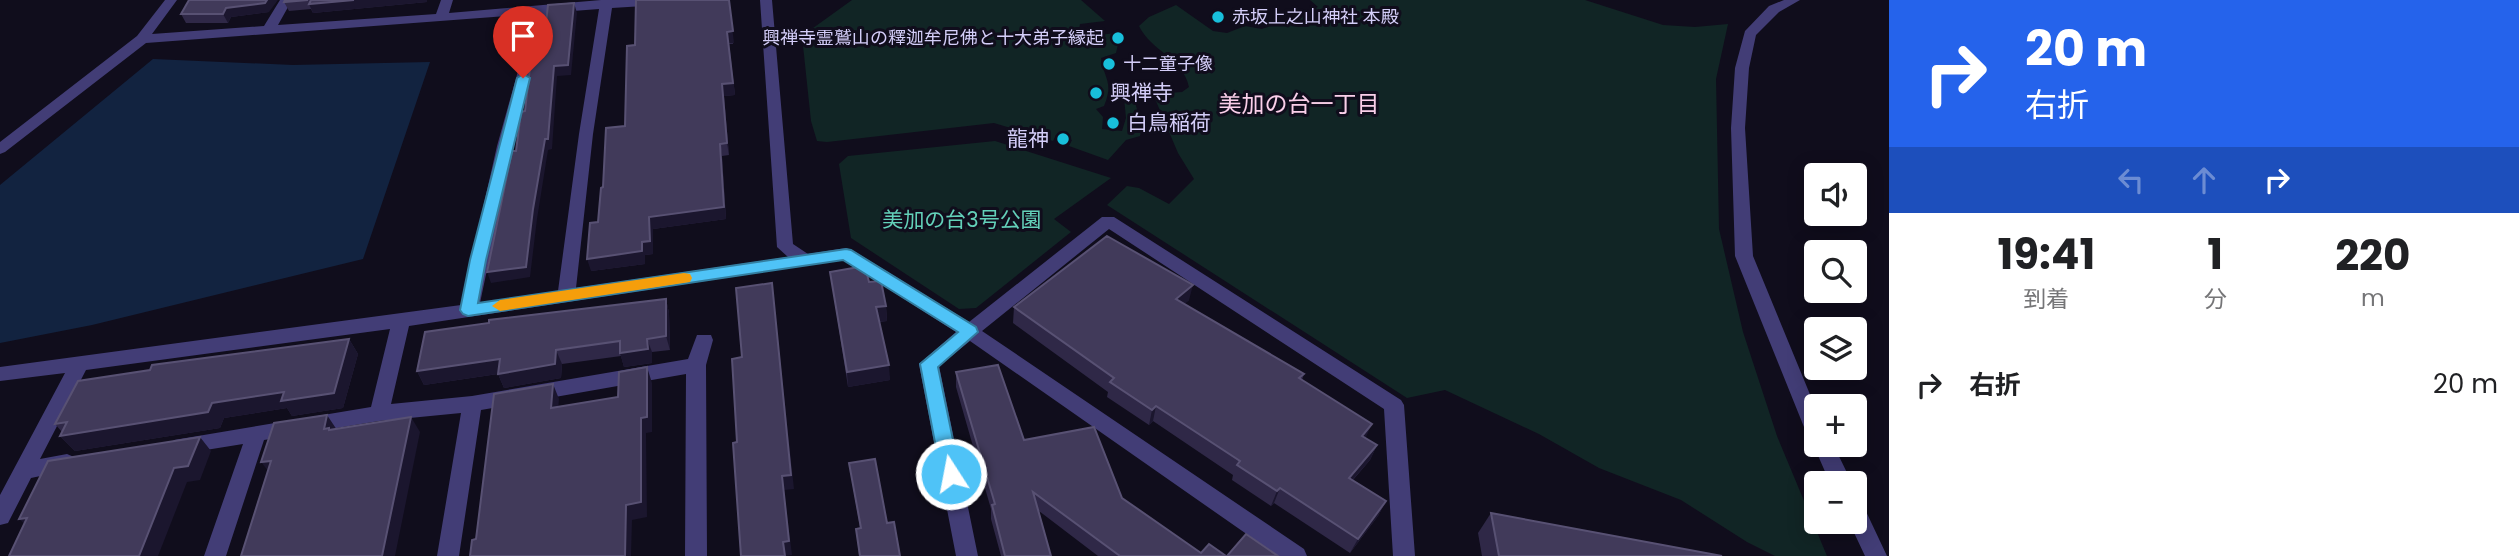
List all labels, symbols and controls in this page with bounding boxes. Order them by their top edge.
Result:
place label: 赤坂上之山神社 本殿 [1232,4,1399,29]
pin [493,6,553,78]
marker: 赤坂上之山神社 本殿 [1210,9,1226,25]
text: 20 m [2025,15,2147,83]
icon: arrive [504,17,542,55]
place label: 興禅寺霊鷲山の釋迦牟尼佛と十大弟子縁起 [762,25,1104,50]
icon: right [1910,28,2001,119]
marker: 興禅寺霊鷲山の釋迦牟尼佛と十大弟子縁起 [1110,30,1126,46]
place label: 十二童子像 [1123,51,1213,76]
marker: 十二童子像 [1101,56,1117,72]
place label: 興禅寺 [1110,78,1173,107]
text: 右折 [2025,82,2089,127]
marker: 興禅寺 [1088,85,1104,101]
district label: 美加の台一丁目 [1219,88,1380,120]
place label: 白鳥稲荷 [1127,108,1211,137]
marker: 白鳥稲荷 [1105,115,1121,131]
place label: 龍神 [1007,124,1049,153]
marker: 龍神 [1055,131,1071,147]
icon: left [2112,161,2150,199]
icon: ahead [2185,161,2223,199]
icon: right [2258,161,2296,199]
map controls [1804,163,1867,534]
button: sound [1804,163,1867,226]
park label: 美加の台3号公園 [882,205,1042,234]
text: 19:41 [1997,225,2095,284]
text: 1 [2207,225,2223,284]
text: 220 [2335,226,2411,285]
button: search [1804,240,1867,303]
text: m [2361,282,2385,314]
text: 到着 [2023,283,2069,315]
text: 分 [2204,283,2227,315]
button: layers [1804,317,1867,380]
icon: right [1910,366,1948,404]
text: 20 m [2433,366,2498,402]
text: 右折 [1969,367,2021,403]
button: + [1804,394,1867,457]
position arrow [914,437,988,511]
button: − [1804,471,1867,534]

